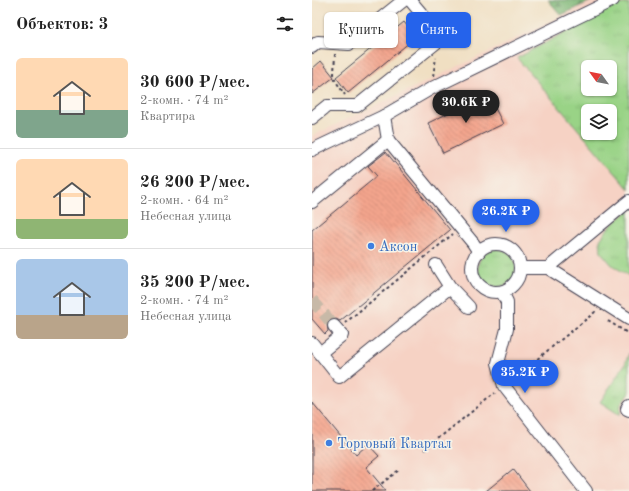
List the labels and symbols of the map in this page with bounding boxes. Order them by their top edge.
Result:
north arrow [581,60,617,96]
pin: 30.6K ₽ [429,90,503,124]
pin: 26.2K ₽ [469,199,543,233]
place label: Аксон [379,240,418,254]
marker: Аксон [366,241,376,251]
pin: 35.2K ₽ [488,360,562,394]
place label: Торговый Квартал [337,437,452,451]
marker: Торговый Квартал [324,438,334,448]

